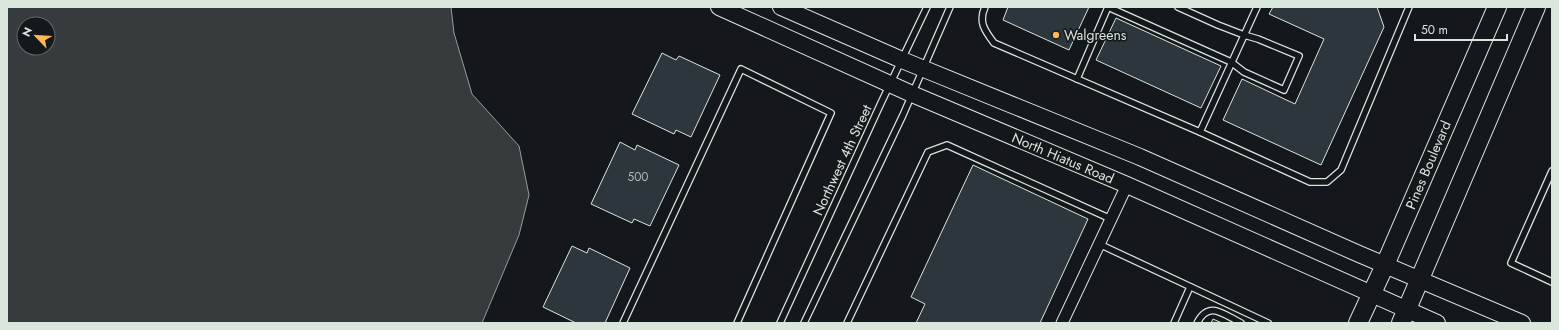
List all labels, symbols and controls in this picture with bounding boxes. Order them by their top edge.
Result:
north arrow [16,16,56,56]
scale bar [1415,16,1507,42]
text: 50 m [1421,21,1448,39]
text: N [18,24,36,39]
place label: Walgreens [1064,25,1127,45]
marker: Walgreens [1051,30,1061,40]
street label: Northwest 4th Street [808,101,877,219]
street label: Pines Boulevard [1400,118,1456,212]
street label: North Hiatus Road [1009,127,1117,189]
house number: 500 [627,168,649,186]

